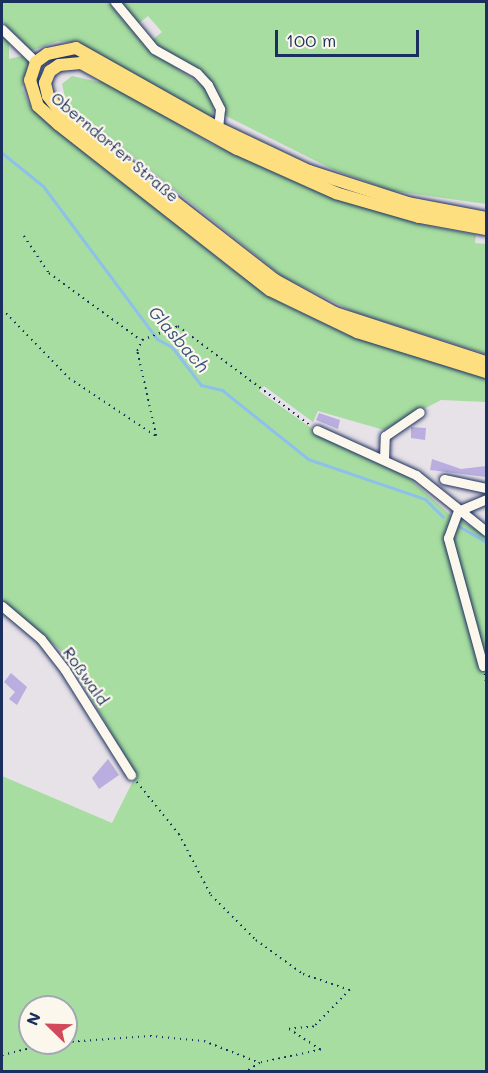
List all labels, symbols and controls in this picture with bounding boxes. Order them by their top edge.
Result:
scale bar [278,18,422,56]
text: 100 m [286,28,336,52]
street label: Oberndorfer Straße [47,88,183,206]
water label: Glasbach [144,301,214,377]
street label: Roßwald [59,643,113,709]
north arrow [18,995,78,1055]
text: N [21,1009,45,1028]

